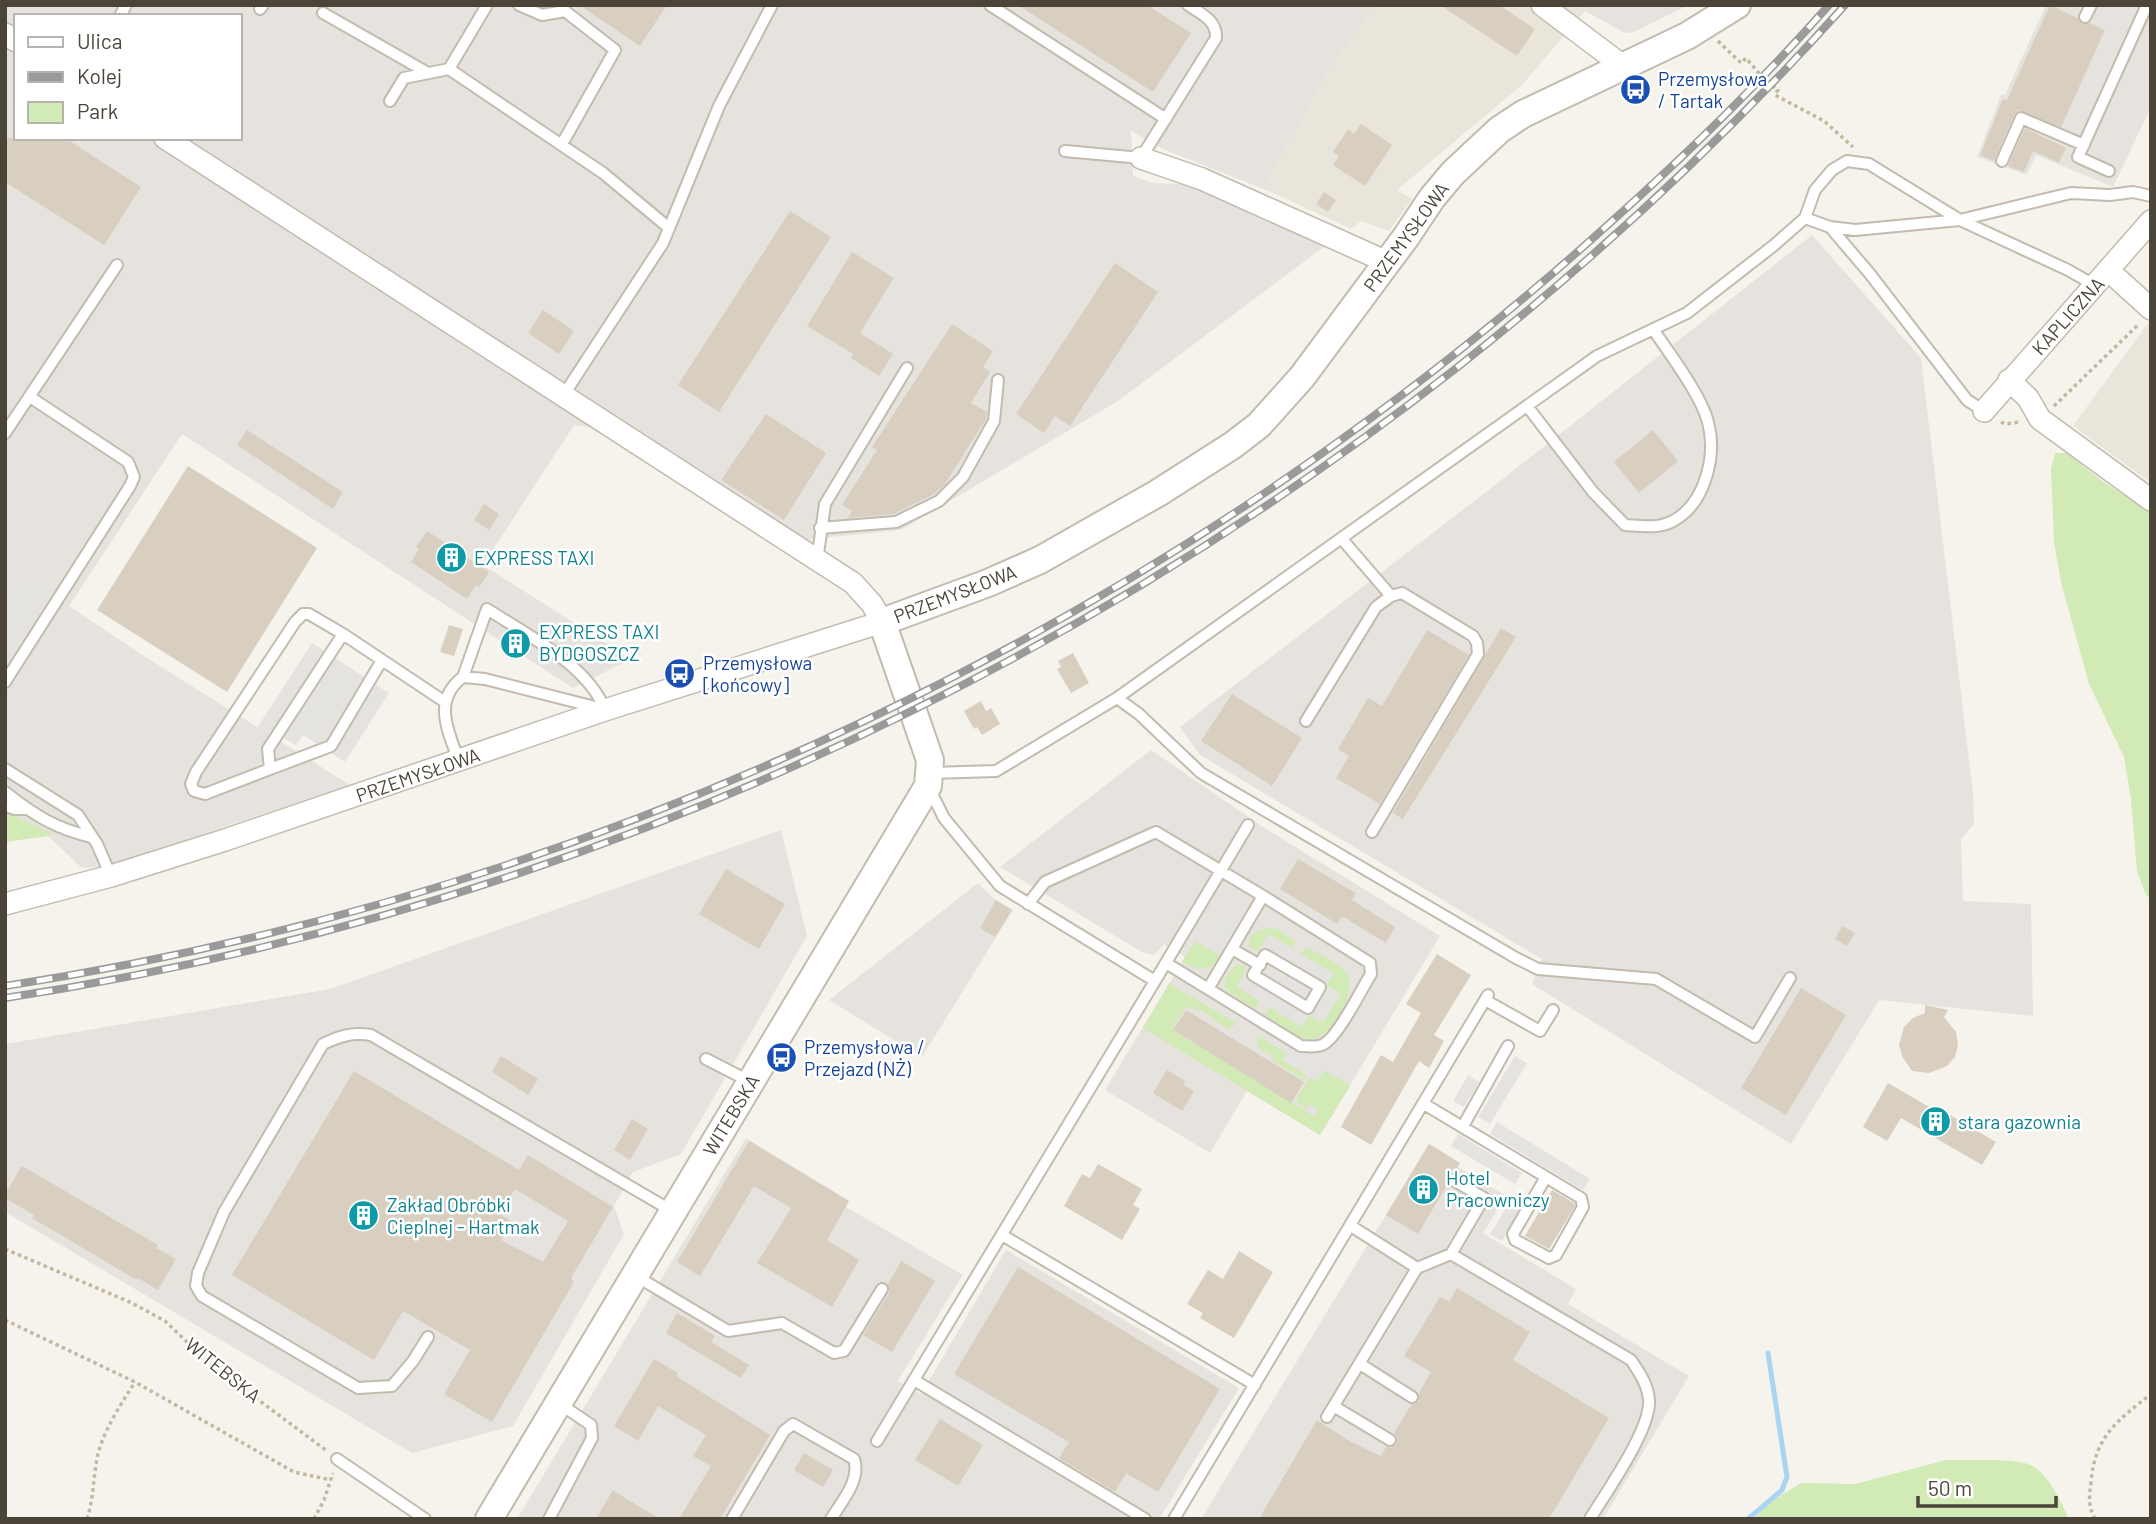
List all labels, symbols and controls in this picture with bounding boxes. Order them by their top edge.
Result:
legend [14,14,242,140]
text: Ulica [77,28,122,53]
text: Kolej [77,63,122,88]
place label: Przemysłowa / Tartak [1658,67,1767,112]
bus stop icon: Przemysłowa / Tartak [1618,73,1652,107]
text: Park [77,98,118,123]
street label: PRZEMYSŁOWA [1358,178,1453,296]
street label: KAPLICZNA [2027,272,2109,359]
building icon: EXPRESS TAXI [434,541,468,575]
place label: EXPRESS TAXI [474,546,594,569]
street label: PRZEMYSŁOWA [890,560,1019,627]
place label: EXPRESS TAXI BYDGOSZCZ [539,620,659,665]
building icon: EXPRESS TAXI BYDGOSZCZ [499,626,533,660]
place label: Przemysłowa [końcowy] [703,651,812,696]
bus stop icon: Przemysłowa [końcowy] [663,657,697,691]
street label: PRZEMYSŁOWA [353,743,483,806]
place label: Przemysłowa / Przejazd (NŻ) [804,1035,925,1080]
bus stop icon: Przemysłowa / Przejazd (NŻ) [764,1041,798,1075]
street label: WITEBSKA [697,1070,764,1159]
building icon: stara gazownia [1918,1105,1952,1139]
place label: stara gazownia [1958,1110,2081,1133]
place label: Hotel Pracowniczy [1446,1166,1550,1211]
building icon: Hotel Pracowniczy [1406,1172,1440,1206]
place label: Zakład Obróbki Cieplnej - Hartmak [387,1193,540,1238]
building icon: Zakład Obróbki Cieplnej - Hartmak [347,1199,381,1233]
street label: WITEBSKA [181,1332,266,1407]
scale bar [1918,1464,2056,1508]
text: 50 m [1928,1475,1972,1500]

